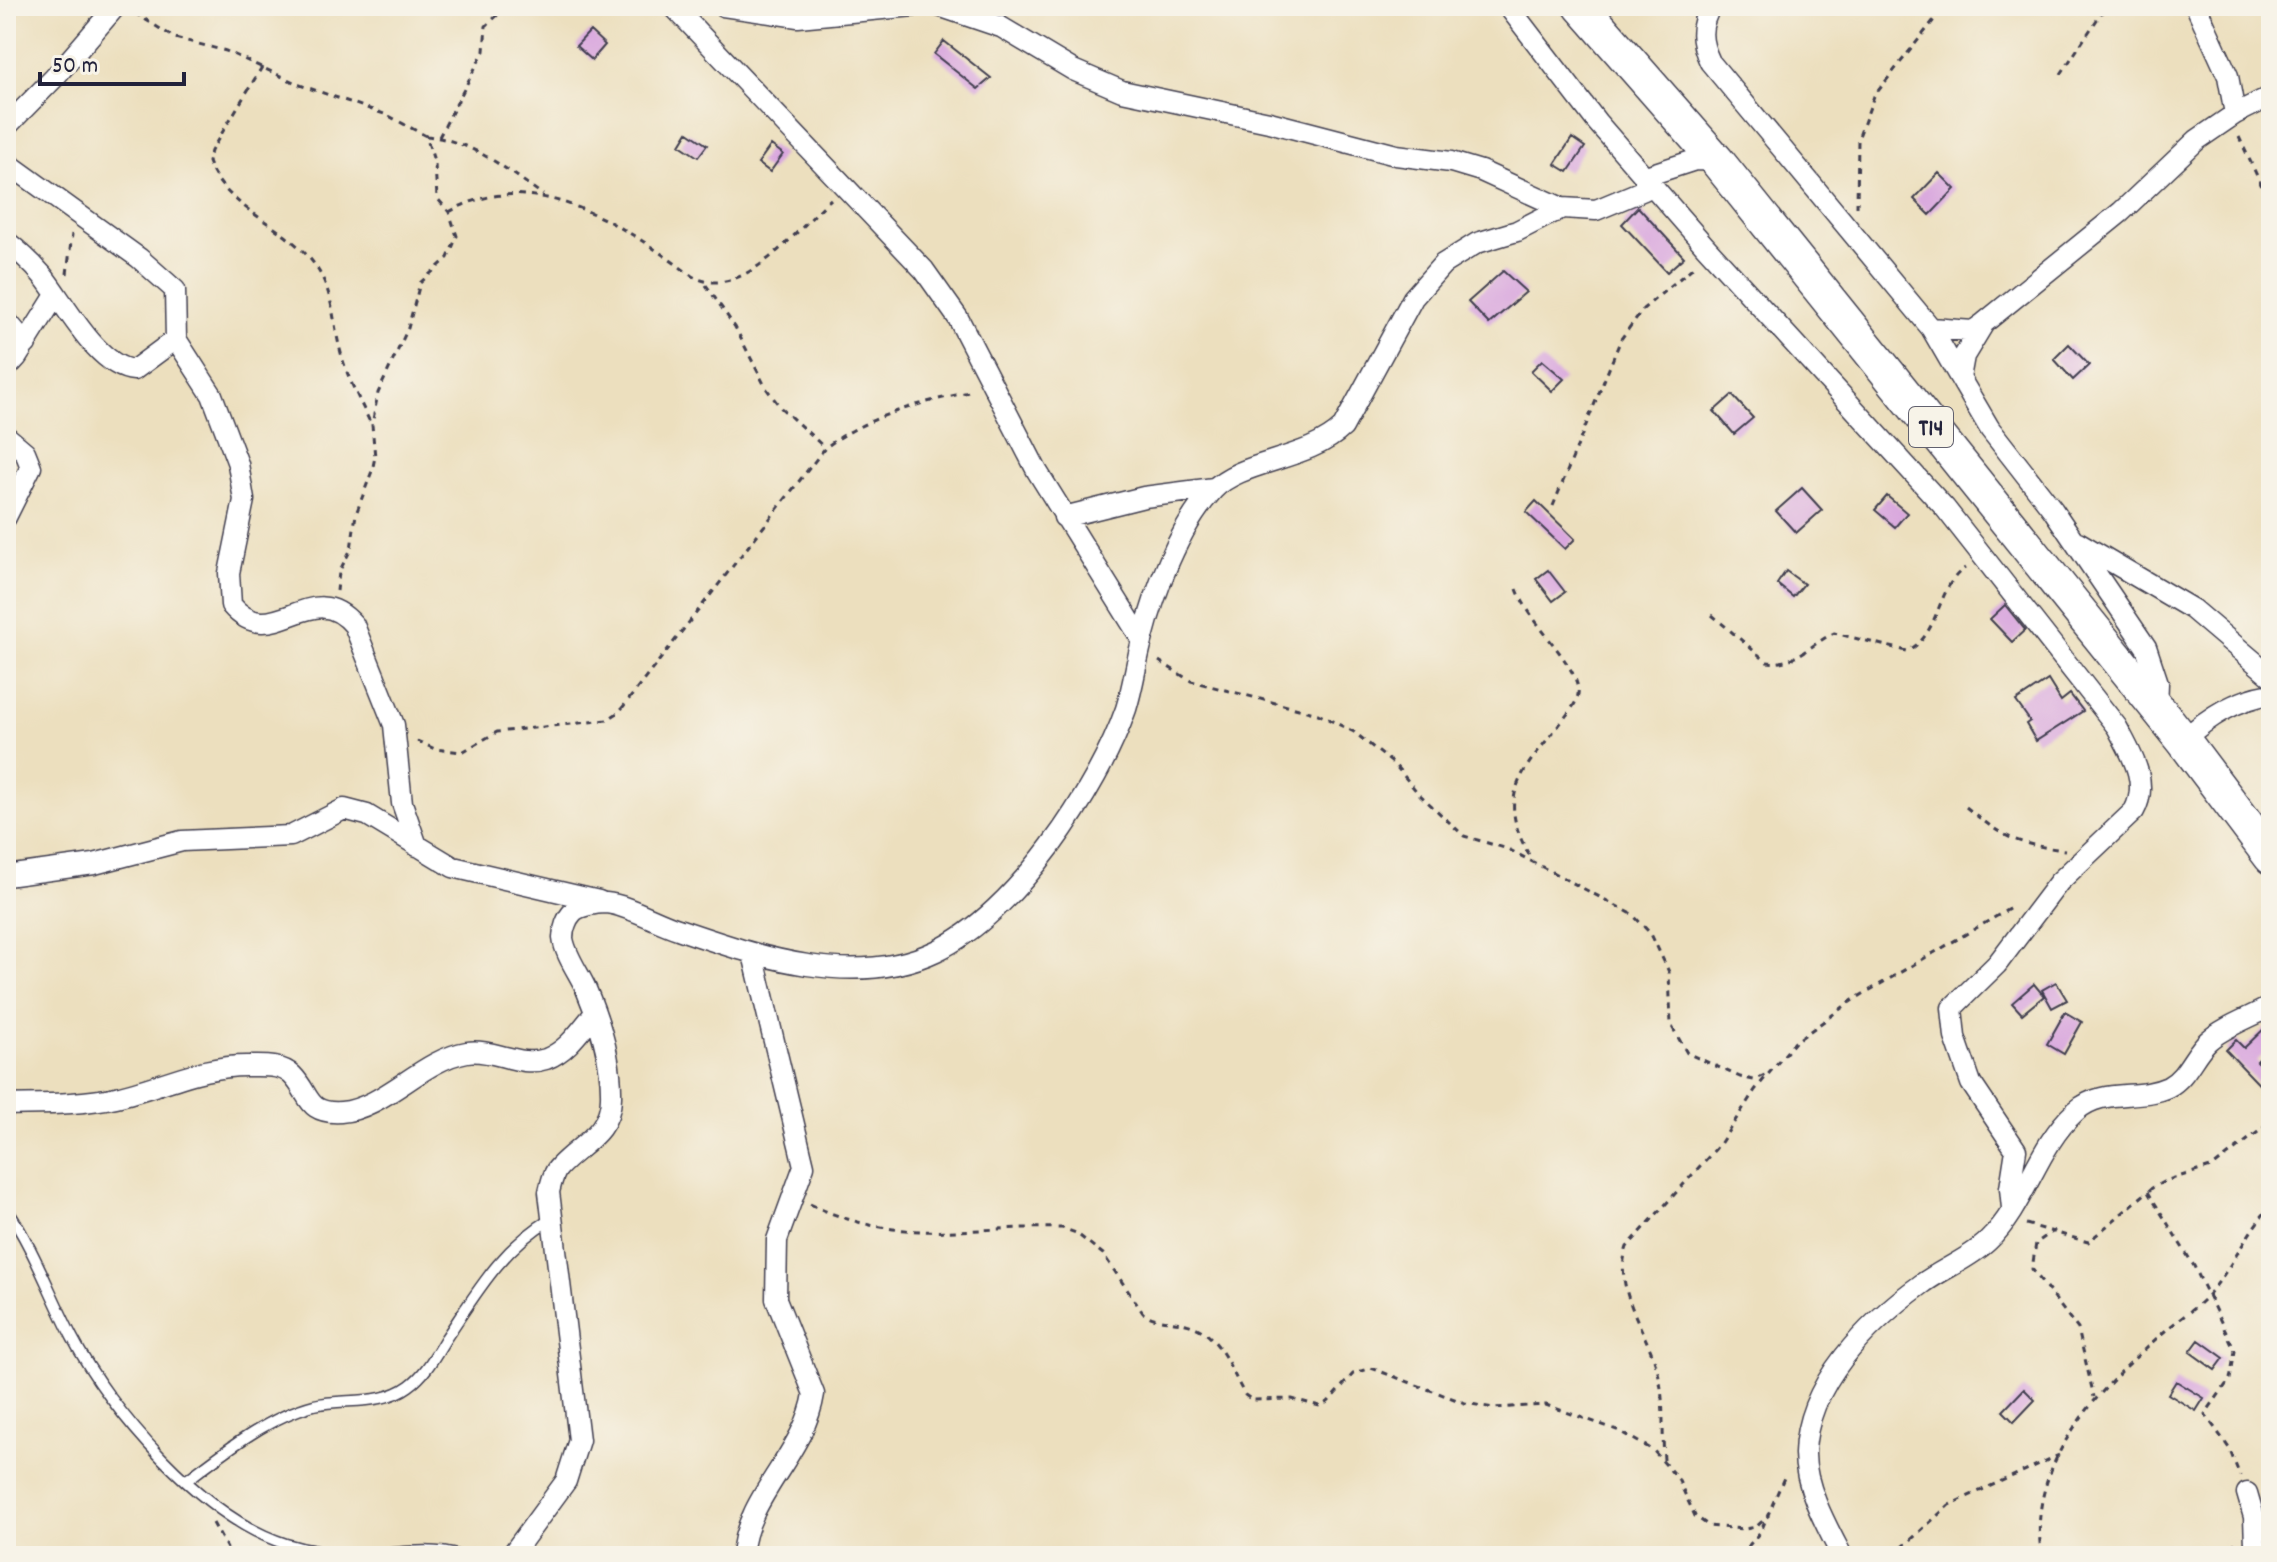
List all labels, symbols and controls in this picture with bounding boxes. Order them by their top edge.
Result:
scale bar [40,36,184,86]
text: 50 m [52,50,98,84]
road number: T14 [1909,407,1953,447]

